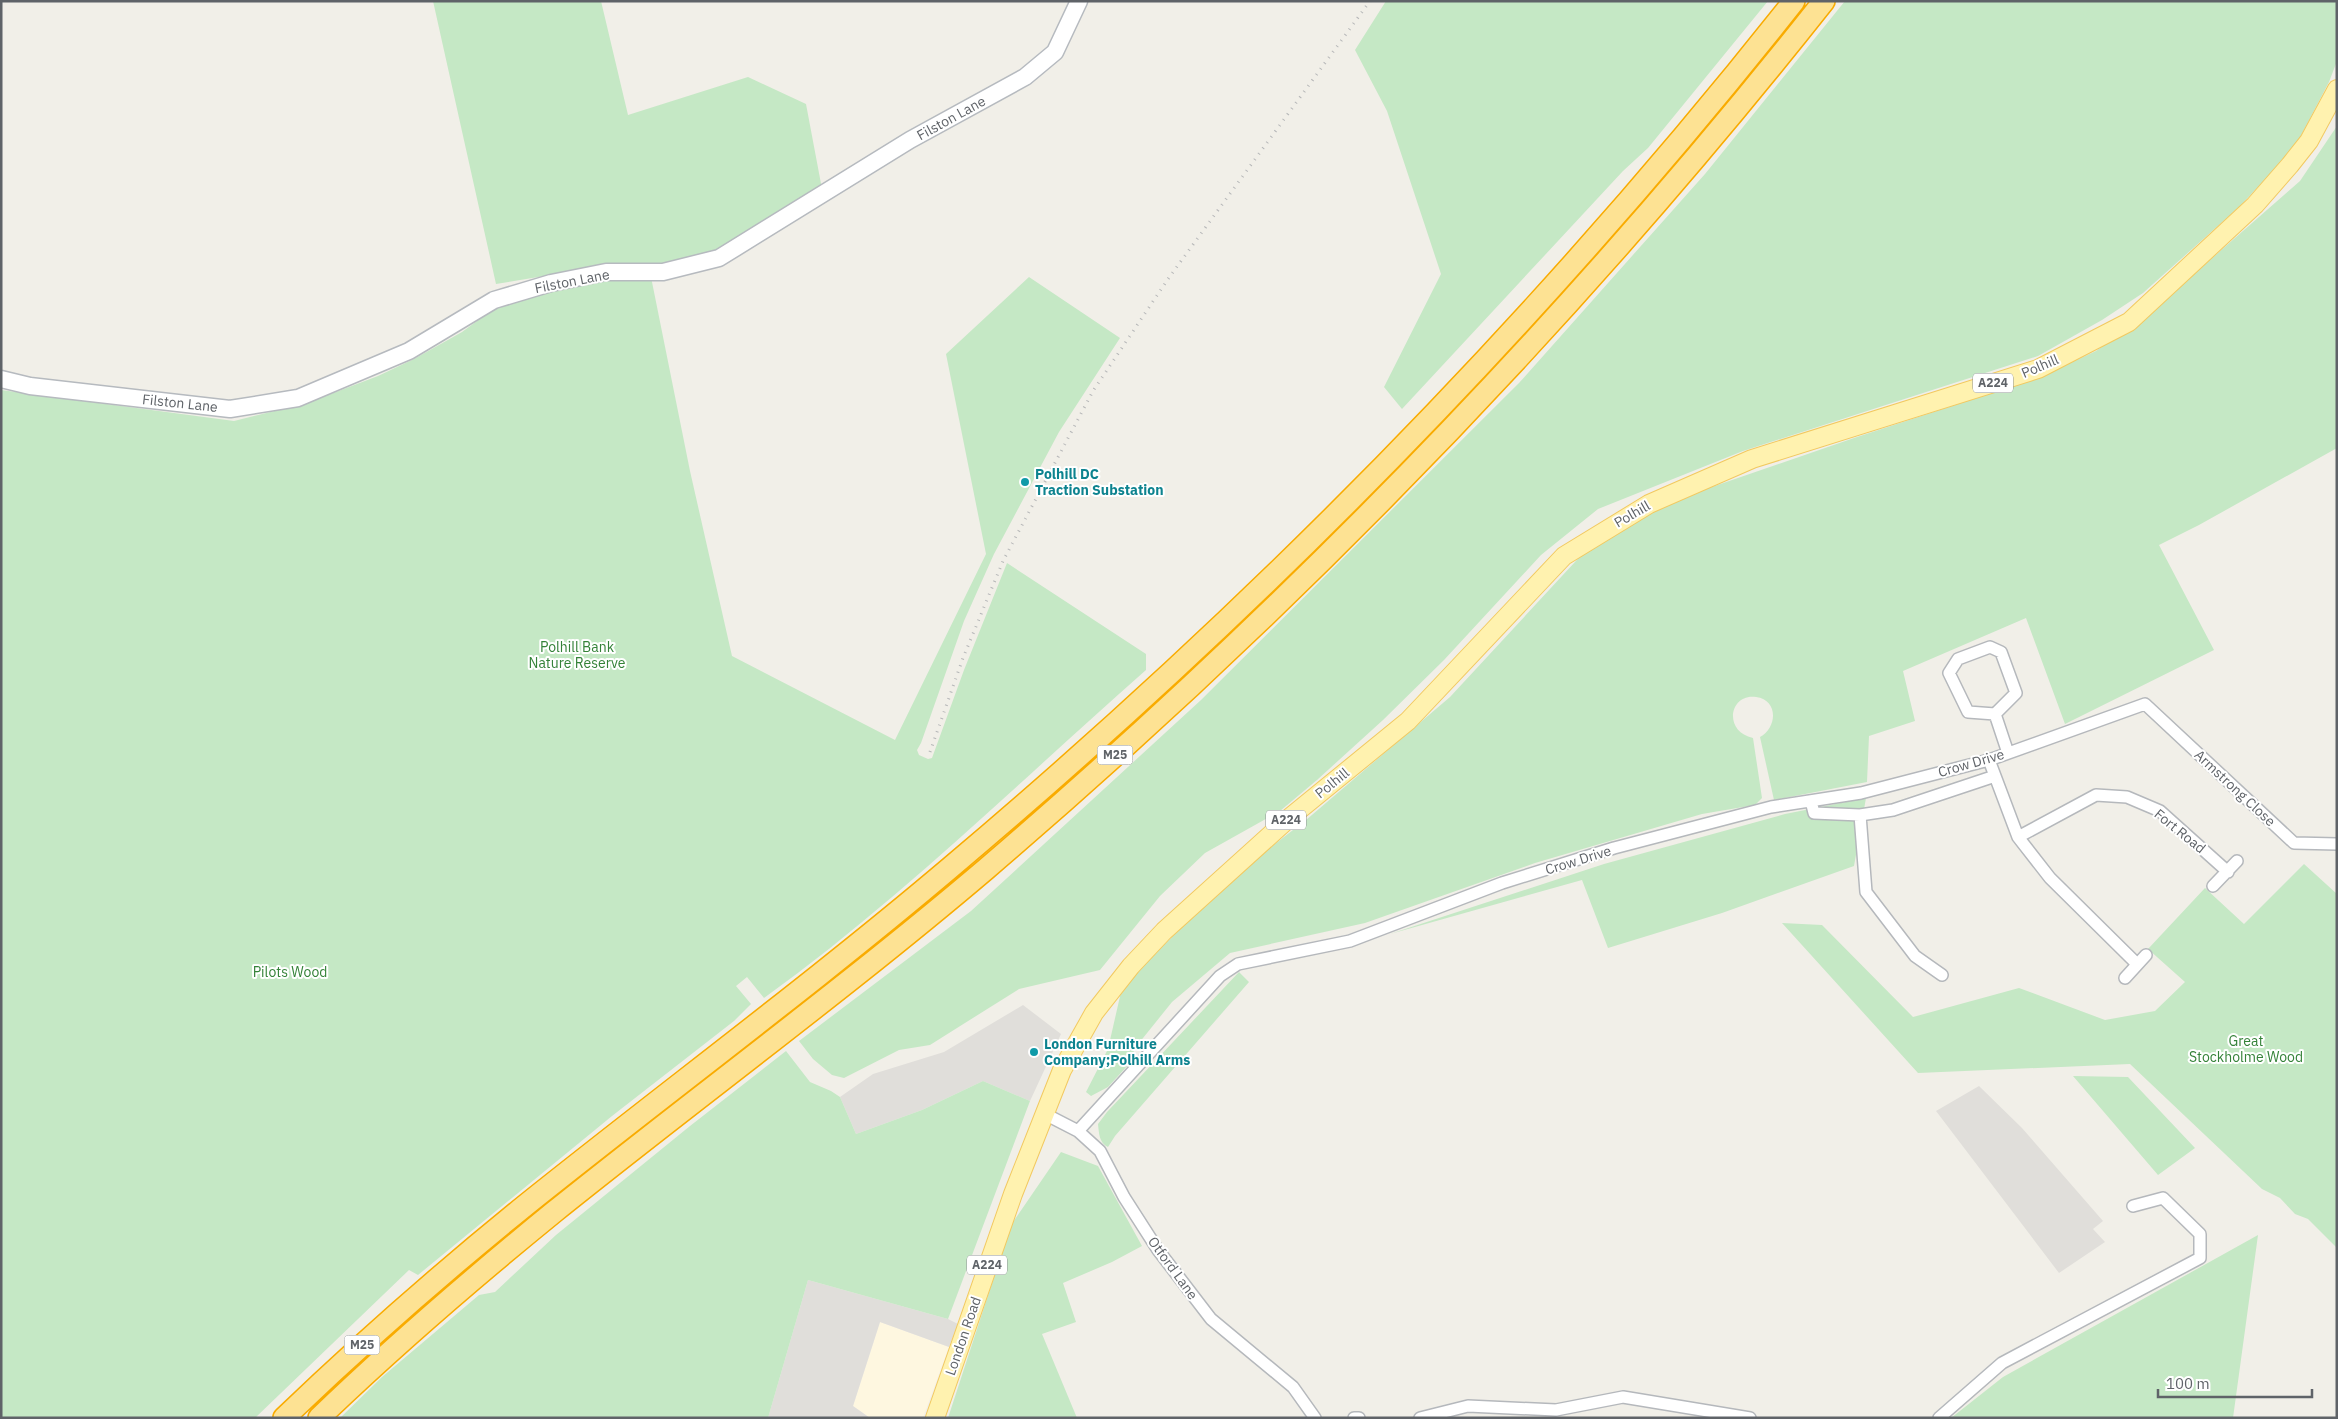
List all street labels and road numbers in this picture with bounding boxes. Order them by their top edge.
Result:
street label: Filston Lane [913,92,989,144]
street label: Filston Lane [533,265,611,297]
street label: Polhill [2019,350,2062,382]
road number: A224 [1973,373,2013,392]
street label: Filston Lane [141,390,219,416]
street label: Polhill [1611,496,1653,532]
street label: Crow Drive [1936,745,2006,781]
road number: M25 [1098,746,1132,764]
street label: Armstrong Close [2191,746,2280,830]
street label: Polhill [1311,764,1353,802]
street label: Fort Road [2151,805,2209,857]
road number: A224 [1266,810,1306,830]
street label: Crow Drive [1543,841,1613,879]
street label: Otford Lane [1144,1233,1202,1303]
road number: A224 [967,1256,1007,1274]
street label: London Road [941,1294,985,1378]
road number: M25 [344,1336,380,1354]

